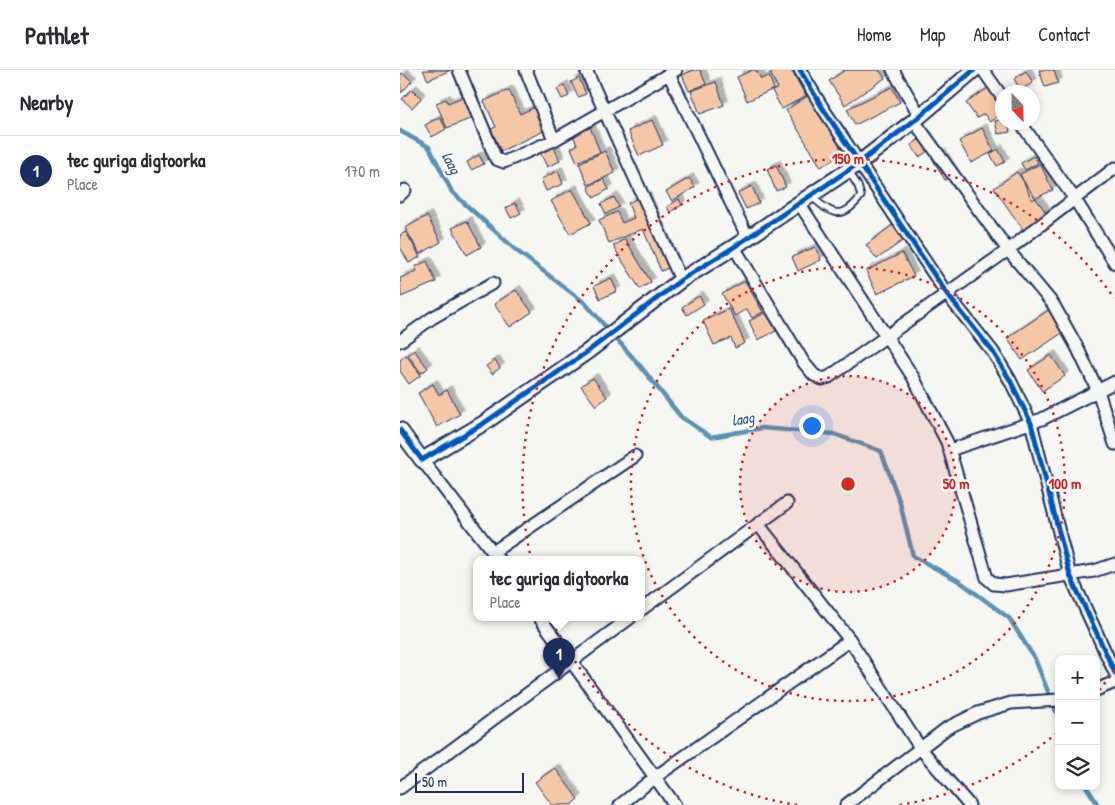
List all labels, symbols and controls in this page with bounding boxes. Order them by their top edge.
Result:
text: Pathlet [25,19,88,51]
text: Home [857,22,892,47]
text: Map [920,22,945,47]
text: About [973,22,1010,47]
text: Contact [1038,22,1090,47]
north arrow [995,85,1040,130]
text: Nearby [20,88,73,117]
text: tec guriga digtoorka [67,147,205,173]
water label: laag [437,148,467,179]
text: 150 m [832,148,864,169]
text: 1 [33,160,39,182]
text: 170 m [345,160,380,182]
text: Place [67,173,98,195]
water label: laag [730,406,757,431]
your location [799,413,825,439]
text: 50 m [943,473,969,494]
text: 100 m [1049,473,1081,494]
centre of rings [839,475,857,493]
popup [473,556,645,621]
text: tec guriga digtoorka [490,565,628,591]
text: Place [490,591,521,613]
pin: 1 [543,638,575,679]
map controls [1055,655,1100,790]
button: + [1055,655,1100,700]
button: − [1055,700,1100,745]
button: layers [1055,745,1100,790]
scale bar [415,770,524,793]
text: 50 m [422,772,447,791]

